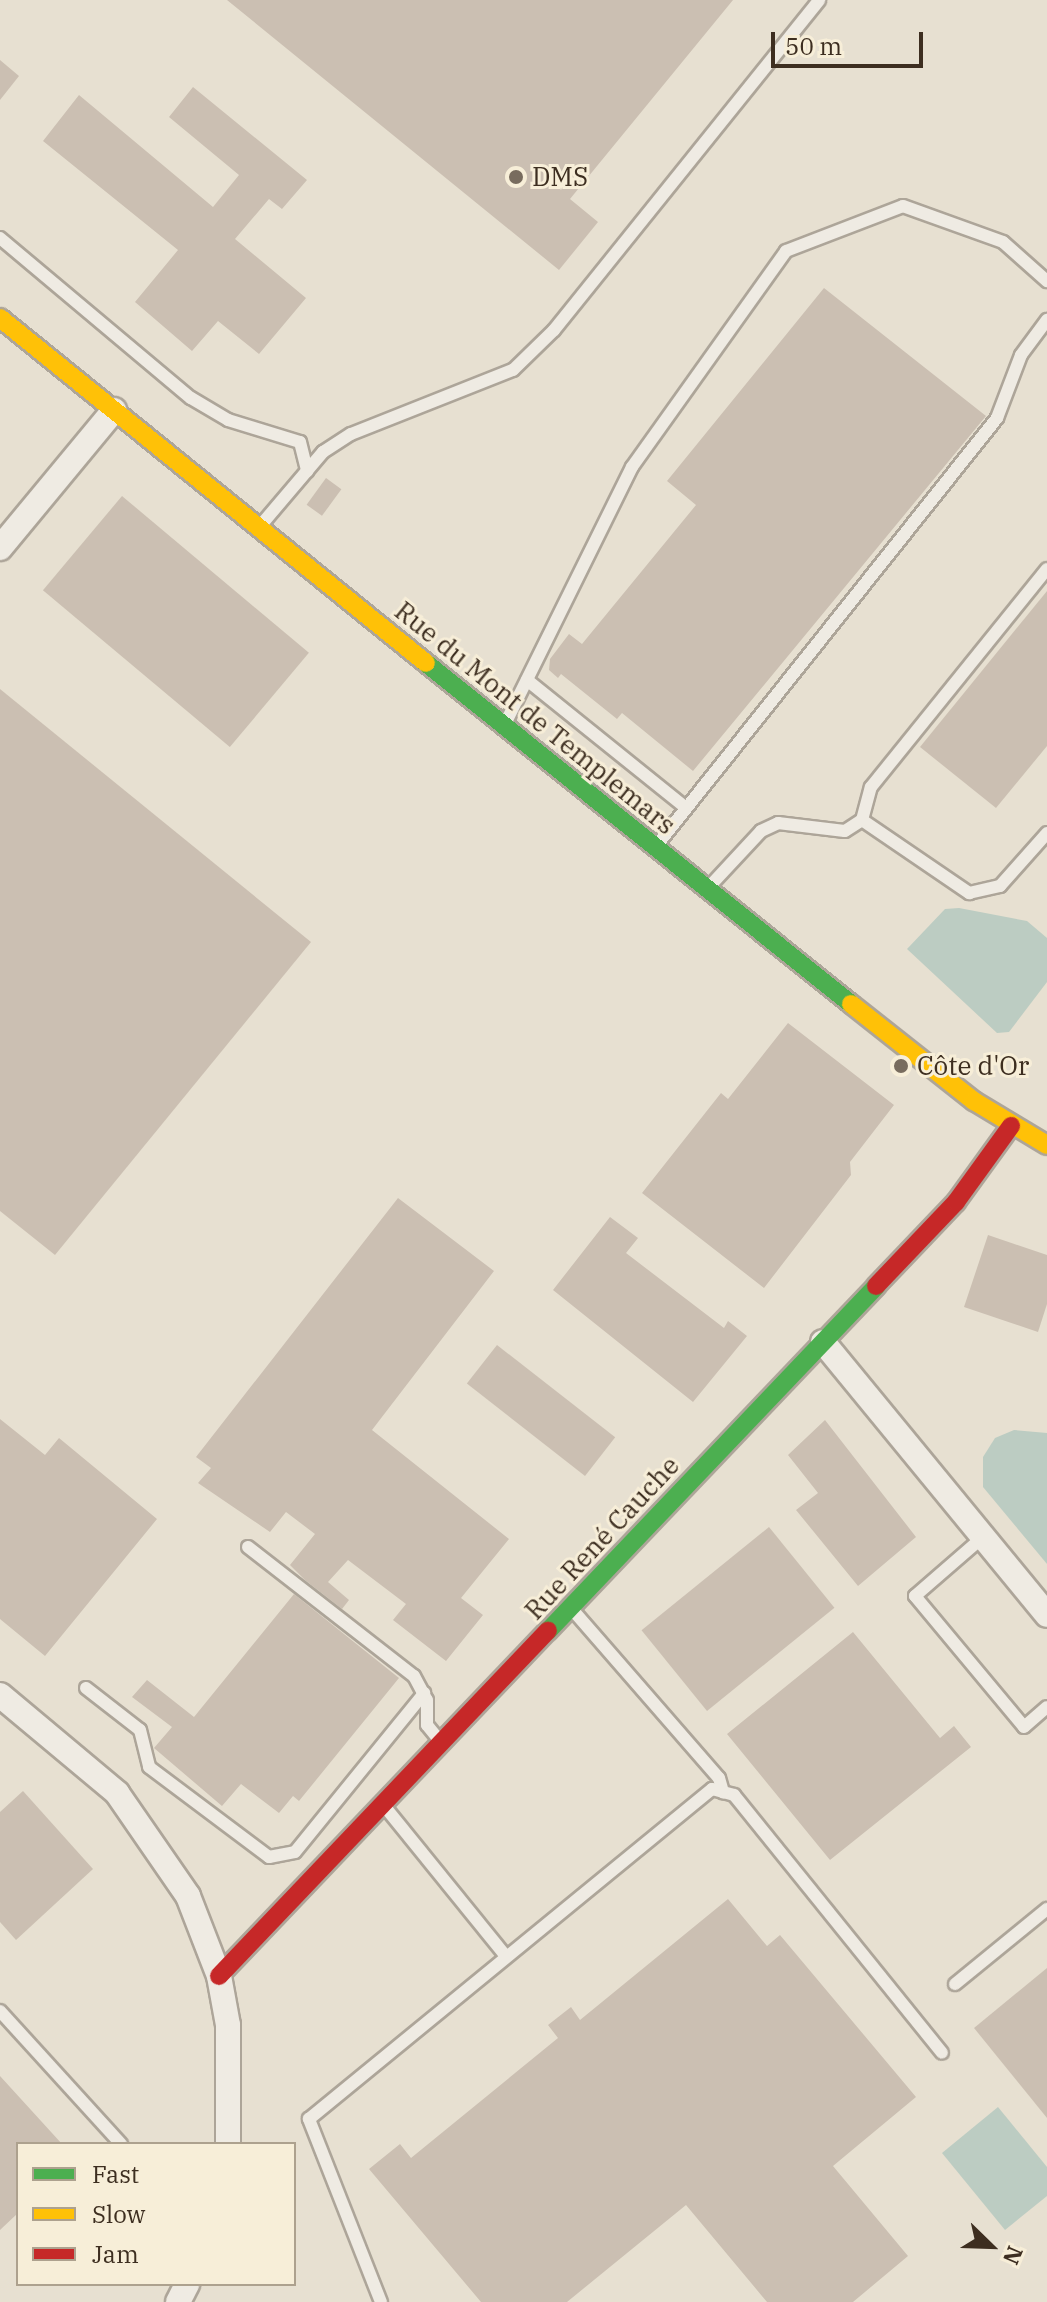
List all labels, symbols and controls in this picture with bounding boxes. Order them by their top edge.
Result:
scale bar [775,16,927,66]
text: 50 m [785,30,842,62]
place label: DMS [532,161,588,193]
marker: DMS [507,168,525,186]
street label: Rue du Mont de Templemars [389,595,681,841]
place label: Côte d'Or [917,1050,1029,1082]
marker: Côte d'Or [892,1057,910,1075]
street label: Rue René Cauche [519,1450,685,1626]
legend [16,2142,296,2286]
text: Fast [92,2158,139,2190]
text: Slow [92,2198,145,2230]
north arrow [951,2206,1031,2286]
text: Jam [92,2238,139,2270]
text: N [997,2242,1030,2269]

